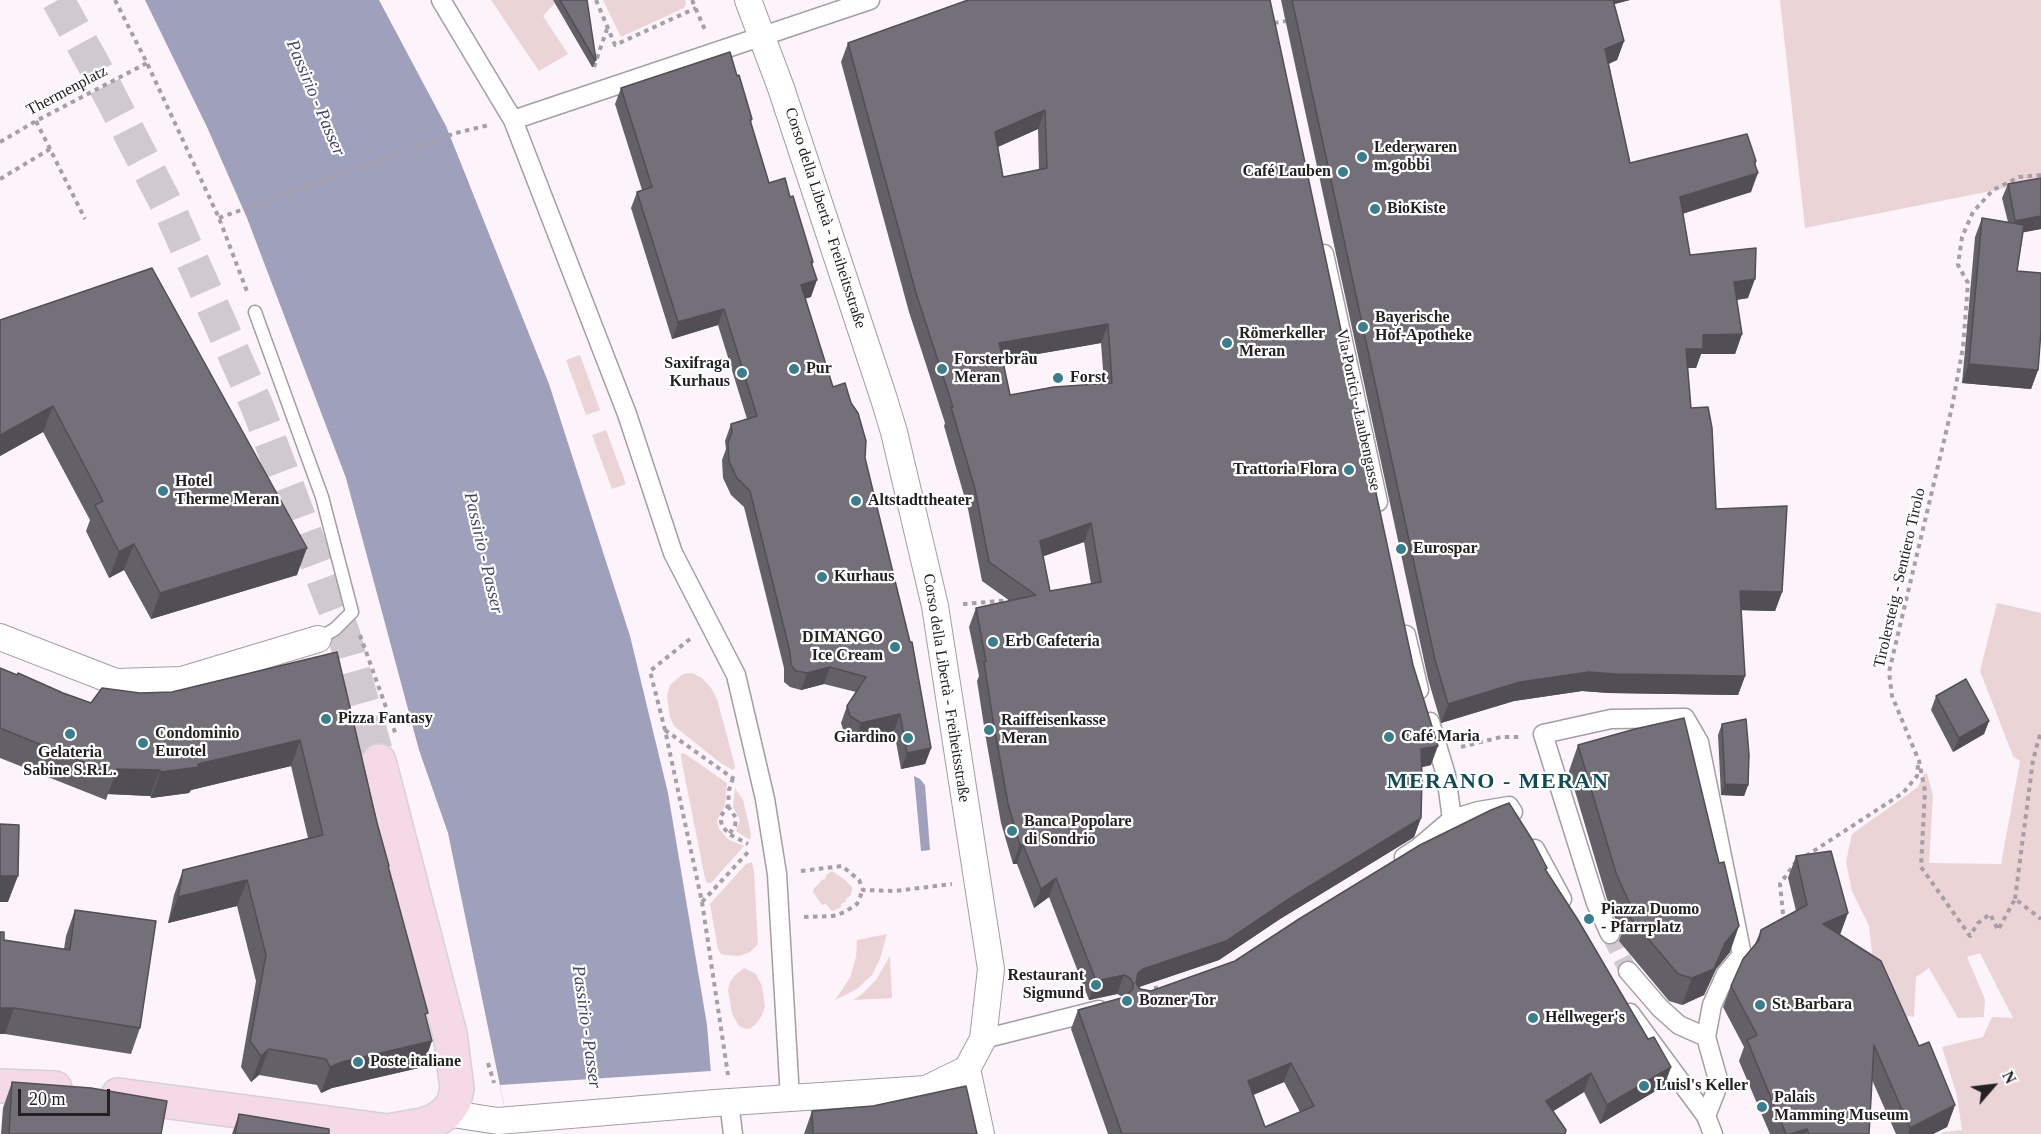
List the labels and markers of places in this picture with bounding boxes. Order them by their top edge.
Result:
place label: Lederwaren m.gobbi [1374,138,1457,176]
marker: Lederwaren m.gobbi [1355,150,1369,164]
place label: Café Lauben [1243,162,1331,182]
marker: Café Lauben [1336,165,1350,179]
place label: BioKiste [1387,199,1446,219]
marker: BioKiste [1368,202,1382,216]
place label: Bayerische Hof-Apotheke [1375,308,1472,346]
marker: Bayerische Hof-Apotheke [1356,320,1370,334]
place label: Römerkeller Meran [1239,324,1325,362]
marker: Römerkeller Meran [1220,336,1234,350]
place label: Forsterbräu Meran [954,350,1038,388]
place label: Saxifraga Kurhaus [664,354,730,392]
place label: Pur [806,359,832,379]
marker: Pur [787,362,801,376]
marker: Forsterbräu Meran [935,362,949,376]
marker: Saxifraga Kurhaus [735,366,749,380]
place label: Forst [1070,368,1106,388]
marker: Forst [1051,371,1065,385]
place label: Trattoria Flora [1233,460,1337,480]
marker: Trattoria Flora [1342,463,1356,477]
place label: Hotel Therme Meran [175,472,279,510]
marker: Hotel Therme Meran [156,484,170,498]
place label: Altstadttheater [868,491,972,511]
marker: Altstadttheater [849,494,863,508]
place label: Eurospar [1413,539,1478,559]
marker: Eurospar [1394,542,1408,556]
place label: Kurhaus [834,567,894,587]
marker: Kurhaus [815,570,829,584]
place label: DIMANGO Ice Cream [802,628,883,666]
place label: Erb Cafeteria [1005,632,1100,652]
marker: Erb Cafeteria [986,635,1000,649]
marker: DIMANGO Ice Cream [888,640,902,654]
place label: Pizza Fantasy [338,709,433,729]
place label: Raiffeisenkasse Meran [1001,711,1106,749]
marker: Pizza Fantasy [319,712,333,726]
marker: Raiffeisenkasse Meran [982,723,996,737]
place label: Condominio Eurotel [155,724,239,762]
marker: Gelateria Sabine S.R.L. [63,727,77,741]
place label: Café Maria [1401,727,1480,747]
place label: Giardino [834,728,896,748]
marker: Café Maria [1382,730,1396,744]
marker: Giardino [901,731,915,745]
marker: Condominio Eurotel [136,736,150,750]
place label: Gelateria Sabine S.R.L. [23,743,117,781]
place label: Banca Popolare di Sondrio [1024,812,1132,850]
marker: Banca Popolare di Sondrio [1005,824,1019,838]
place label: Piazza Duomo - Pfarrplatz [1601,900,1699,938]
marker: Piazza Duomo - Pfarrplatz [1582,912,1596,926]
place label: Restaurant Sigmund [1008,966,1084,1004]
marker: Restaurant Sigmund [1089,978,1103,992]
place label: Bozner Tor [1139,991,1216,1011]
marker: Bozner Tor [1120,994,1134,1008]
place label: St. Barbara [1772,995,1852,1015]
marker: St. Barbara [1753,998,1767,1012]
place label: Hellweger's [1545,1008,1625,1028]
marker: Hellweger's [1526,1011,1540,1025]
place label: Poste italiane [370,1052,461,1072]
marker: Poste italiane [351,1055,365,1069]
place label: Luisl's Keller [1656,1076,1748,1096]
marker: Luisl's Keller [1637,1079,1651,1093]
place label: Palais Mamming Museum [1774,1088,1909,1126]
marker: Palais Mamming Museum [1755,1100,1769,1114]

